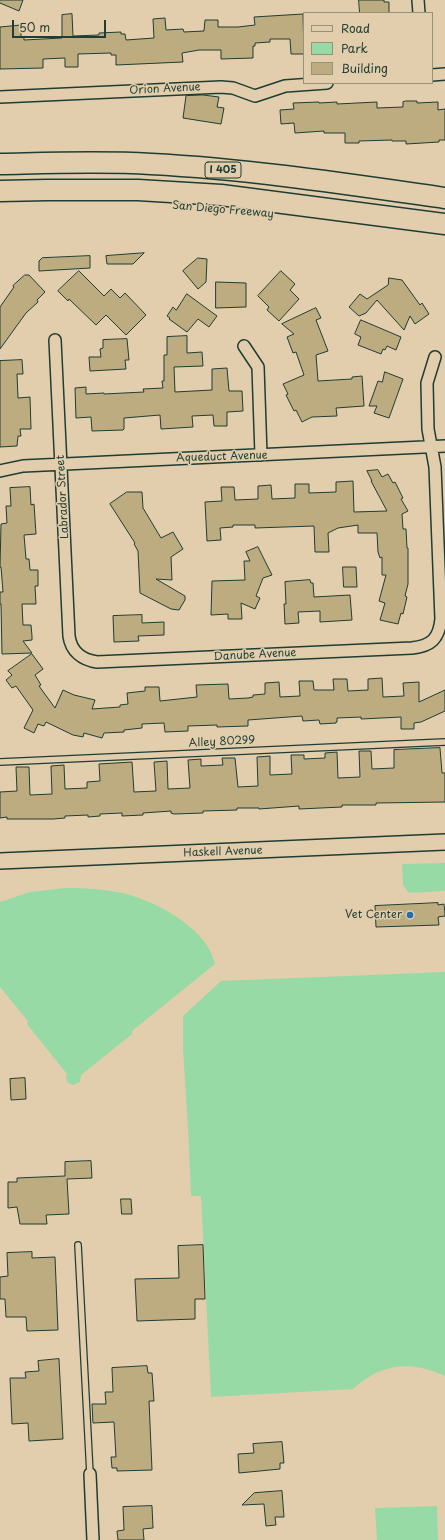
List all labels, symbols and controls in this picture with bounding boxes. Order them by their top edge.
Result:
scale bar [14,12,108,38]
legend [303,12,433,84]
text: 50 m [19,18,50,36]
text: Road [341,19,370,37]
text: Park [341,39,368,57]
text: Building [341,59,388,77]
street label: Orion Avenue [129,81,201,97]
road number: I 405 [205,162,241,178]
street label: San Diego Freeway [172,199,274,221]
street label: Aqueduct Avenue [176,449,268,465]
street label: Labrador Street [54,455,72,539]
street label: Danube Avenue [213,646,297,664]
street label: Alley 80299 [188,734,256,750]
street label: Haskell Avenue [183,844,263,860]
place label: Vet Center [345,908,402,922]
marker: Vet Center [405,910,415,920]

